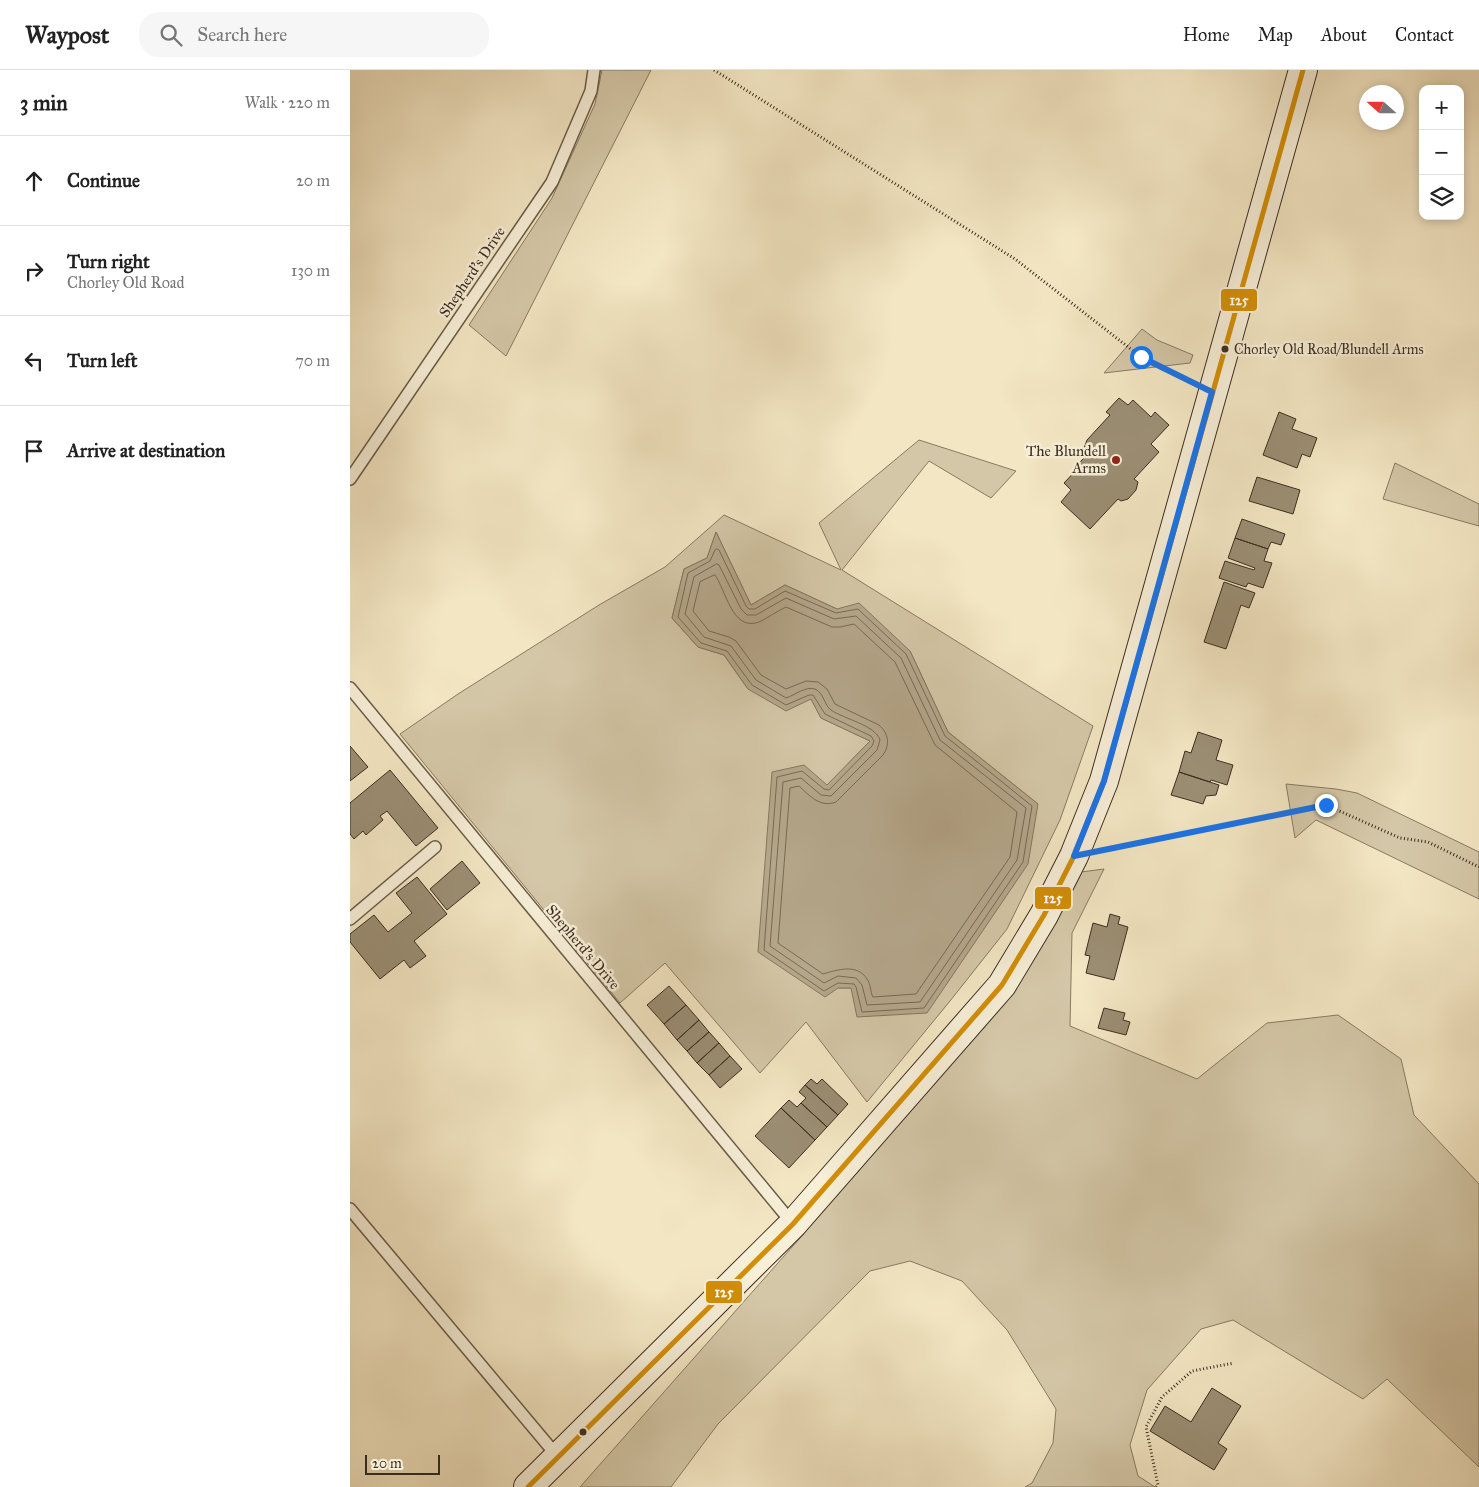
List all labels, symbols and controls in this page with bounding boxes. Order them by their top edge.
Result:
search box [139,12,489,57]
text: Waypost [25,20,109,50]
icon: search [157,21,185,49]
text: Search here [197,23,287,46]
text: Home [1183,24,1230,46]
text: Map [1258,24,1293,46]
text: About [1321,24,1367,46]
text: Contact [1395,24,1454,46]
north arrow [1359,85,1404,130]
map controls [1419,85,1464,220]
button: + [1419,85,1464,130]
text: 3 min [20,90,68,116]
text: Walk · 220 m [245,93,330,112]
button: − [1419,130,1464,175]
icon: ahead [20,167,48,195]
text: Continue [67,169,140,192]
text: 20 m [296,171,330,190]
button: layers [1419,175,1464,220]
street label: Shepherd's Drive [435,223,509,321]
text: Turn right [67,250,150,273]
icon: right [20,257,48,285]
text: 130 m [291,261,330,280]
text: Chorley Old Road [67,273,185,292]
line badge: 125 [1220,288,1258,312]
text: 125 [1230,292,1249,309]
place label: Chorley Old Road/Blundell Arms [1234,341,1424,358]
marker: Chorley Old Road/Blundell Arms [1220,344,1230,354]
route start [1130,346,1153,369]
icon: left [20,347,48,375]
text: Turn left [67,349,137,372]
text: 70 m [295,351,330,370]
icon: arrive [20,437,48,465]
text: Arrive at destination [67,439,225,462]
place label: The Blundell Arms [1026,442,1107,477]
marker: The Blundell Arms [1110,454,1122,466]
route end [1315,794,1338,817]
line badge: 125 [1034,886,1072,910]
text: 125 [1044,890,1063,907]
street label: Shepherd's Drive [542,901,624,993]
line badge: 125 [705,1280,743,1304]
text: 125 [715,1284,734,1301]
unlabelled marker [578,1427,588,1437]
scale bar [365,1452,440,1475]
text: 20 m [372,1455,402,1472]

